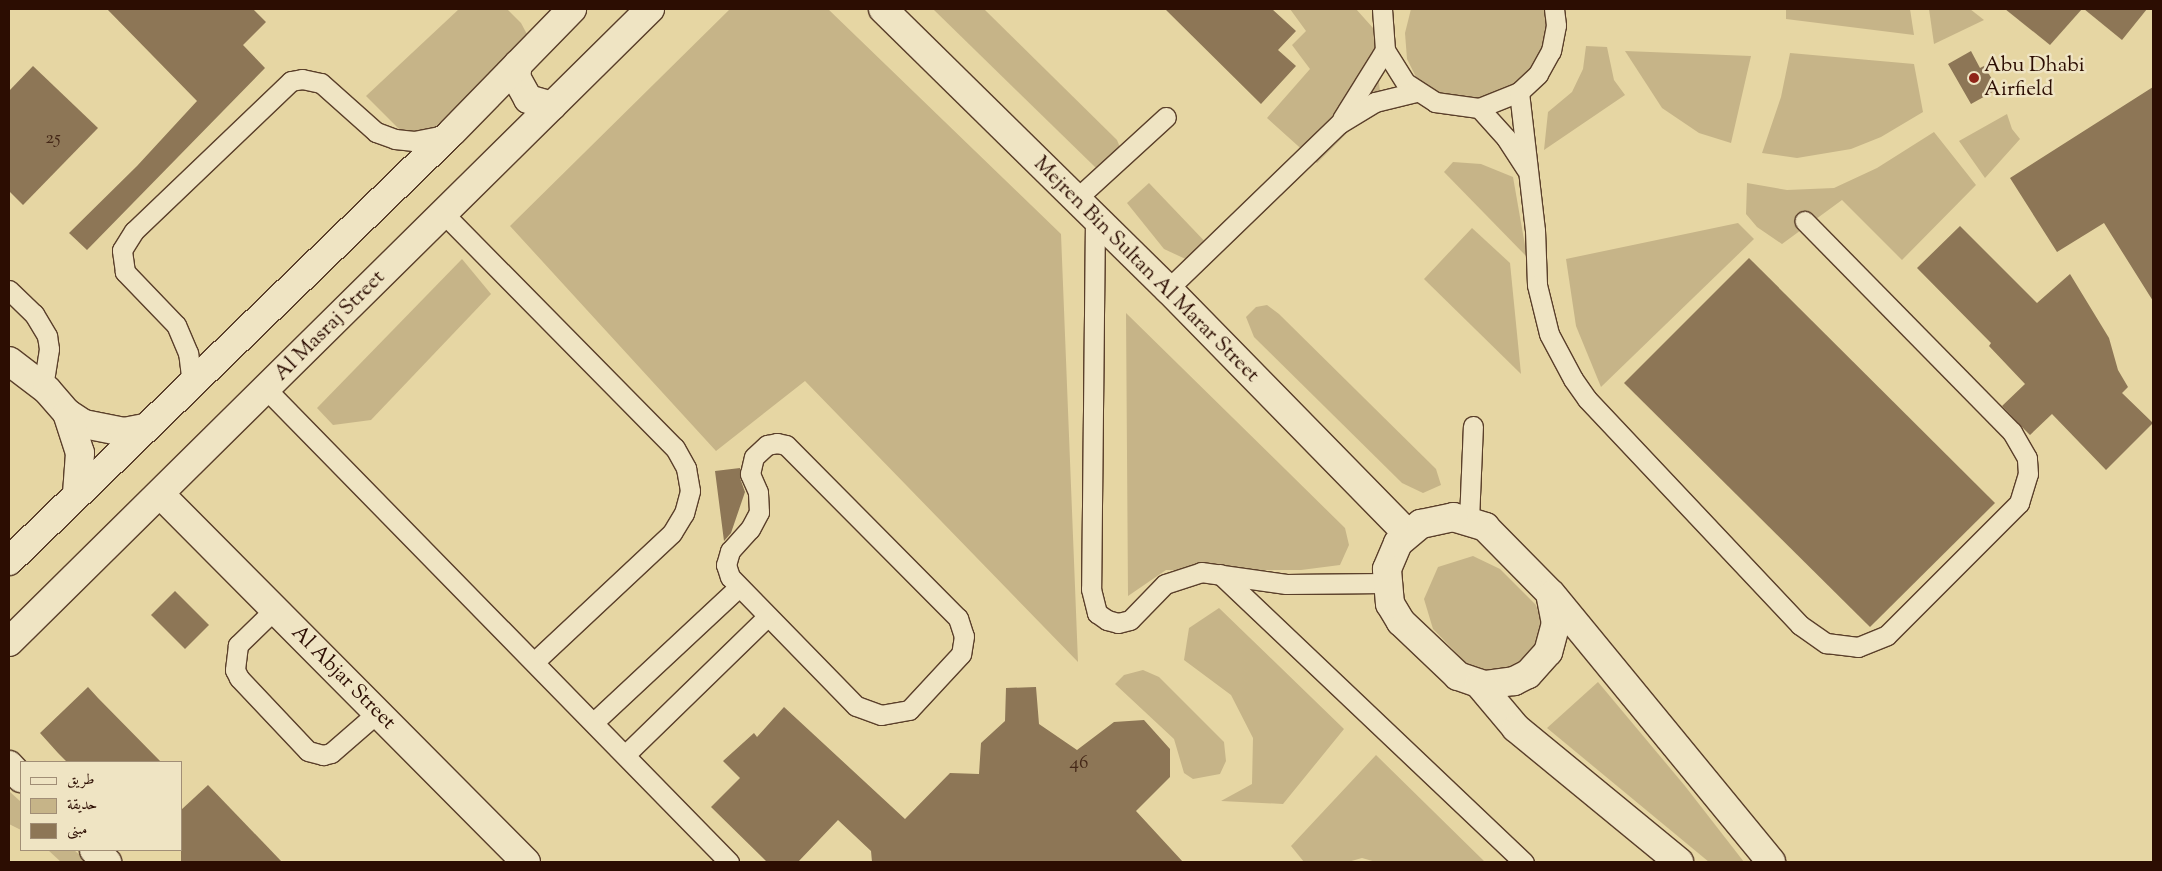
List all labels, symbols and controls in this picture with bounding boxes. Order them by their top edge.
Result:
place label: Abu Dhabi Airfield [1984,53,2085,103]
marker: Abu Dhabi Airfield [1968,72,1980,84]
house number: 25 [45,128,61,150]
street label: Mejren Bin Sultan Al Marar Street [1028,152,1264,388]
street label: Al Masraj Street [269,265,391,387]
street label: Al Abjar Street [286,621,400,735]
house number: 46 [1070,753,1088,775]
legend [20,761,182,851]
text: طريق [67,770,94,791]
text: حديقة [67,795,97,816]
text: مبنى [67,820,87,841]

